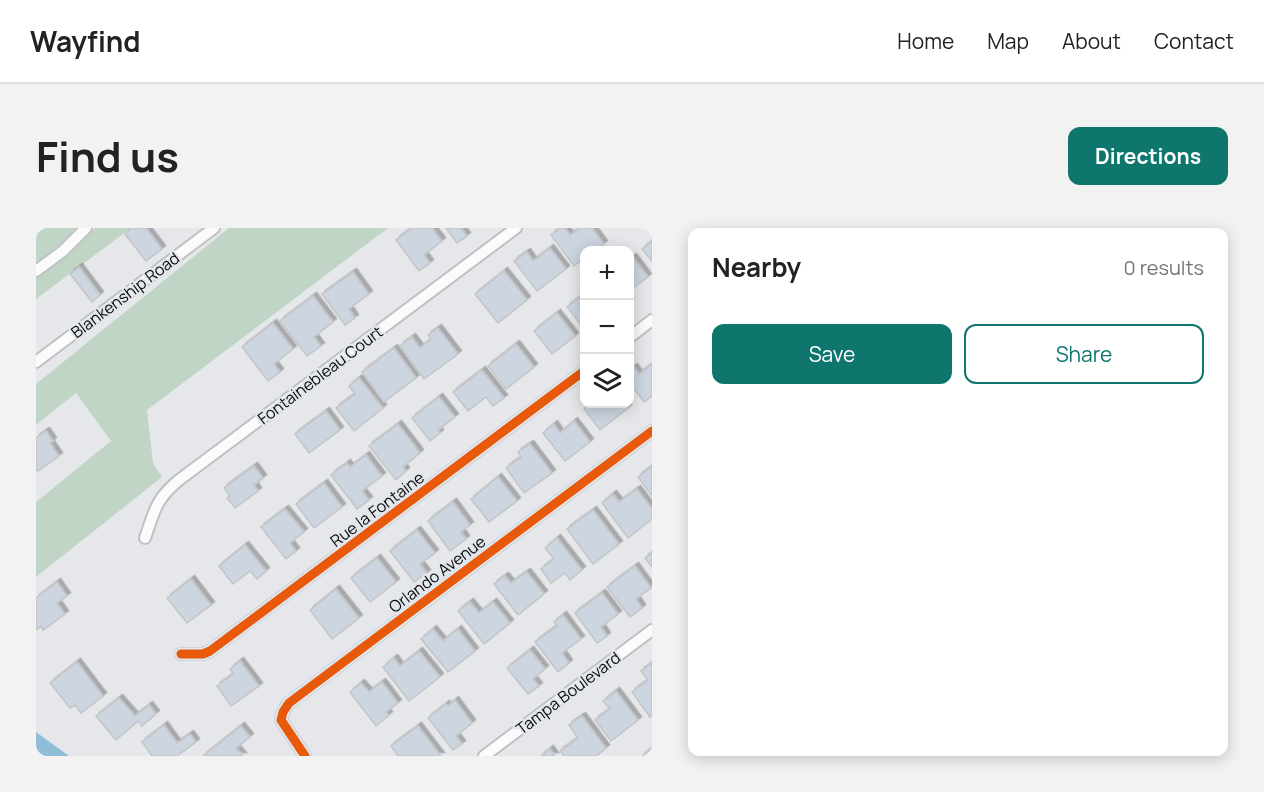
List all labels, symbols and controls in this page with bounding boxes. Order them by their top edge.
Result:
text: Wayfind [30,22,140,60]
text: Home [897,27,954,55]
text: Map [987,27,1029,55]
text: About [1062,27,1121,55]
text: Contact [1154,27,1234,55]
text: Find us [36,127,179,185]
button: Directions [1068,127,1228,185]
map controls [580,246,634,408]
button: + [580,246,634,300]
street label: Blankenship Road [66,247,184,343]
text: Nearby [712,249,801,285]
text: 0 results [1124,254,1204,281]
button: − [580,300,634,354]
street label: Fontainebleau Court [253,321,387,429]
button: Save [712,324,952,384]
button: Share [964,324,1204,384]
button: layers [580,354,634,408]
street label: Rue la Fontaine [325,466,429,552]
street label: Orlando Avenue [384,530,490,618]
street label: Tampa Boulevard [511,646,625,740]

